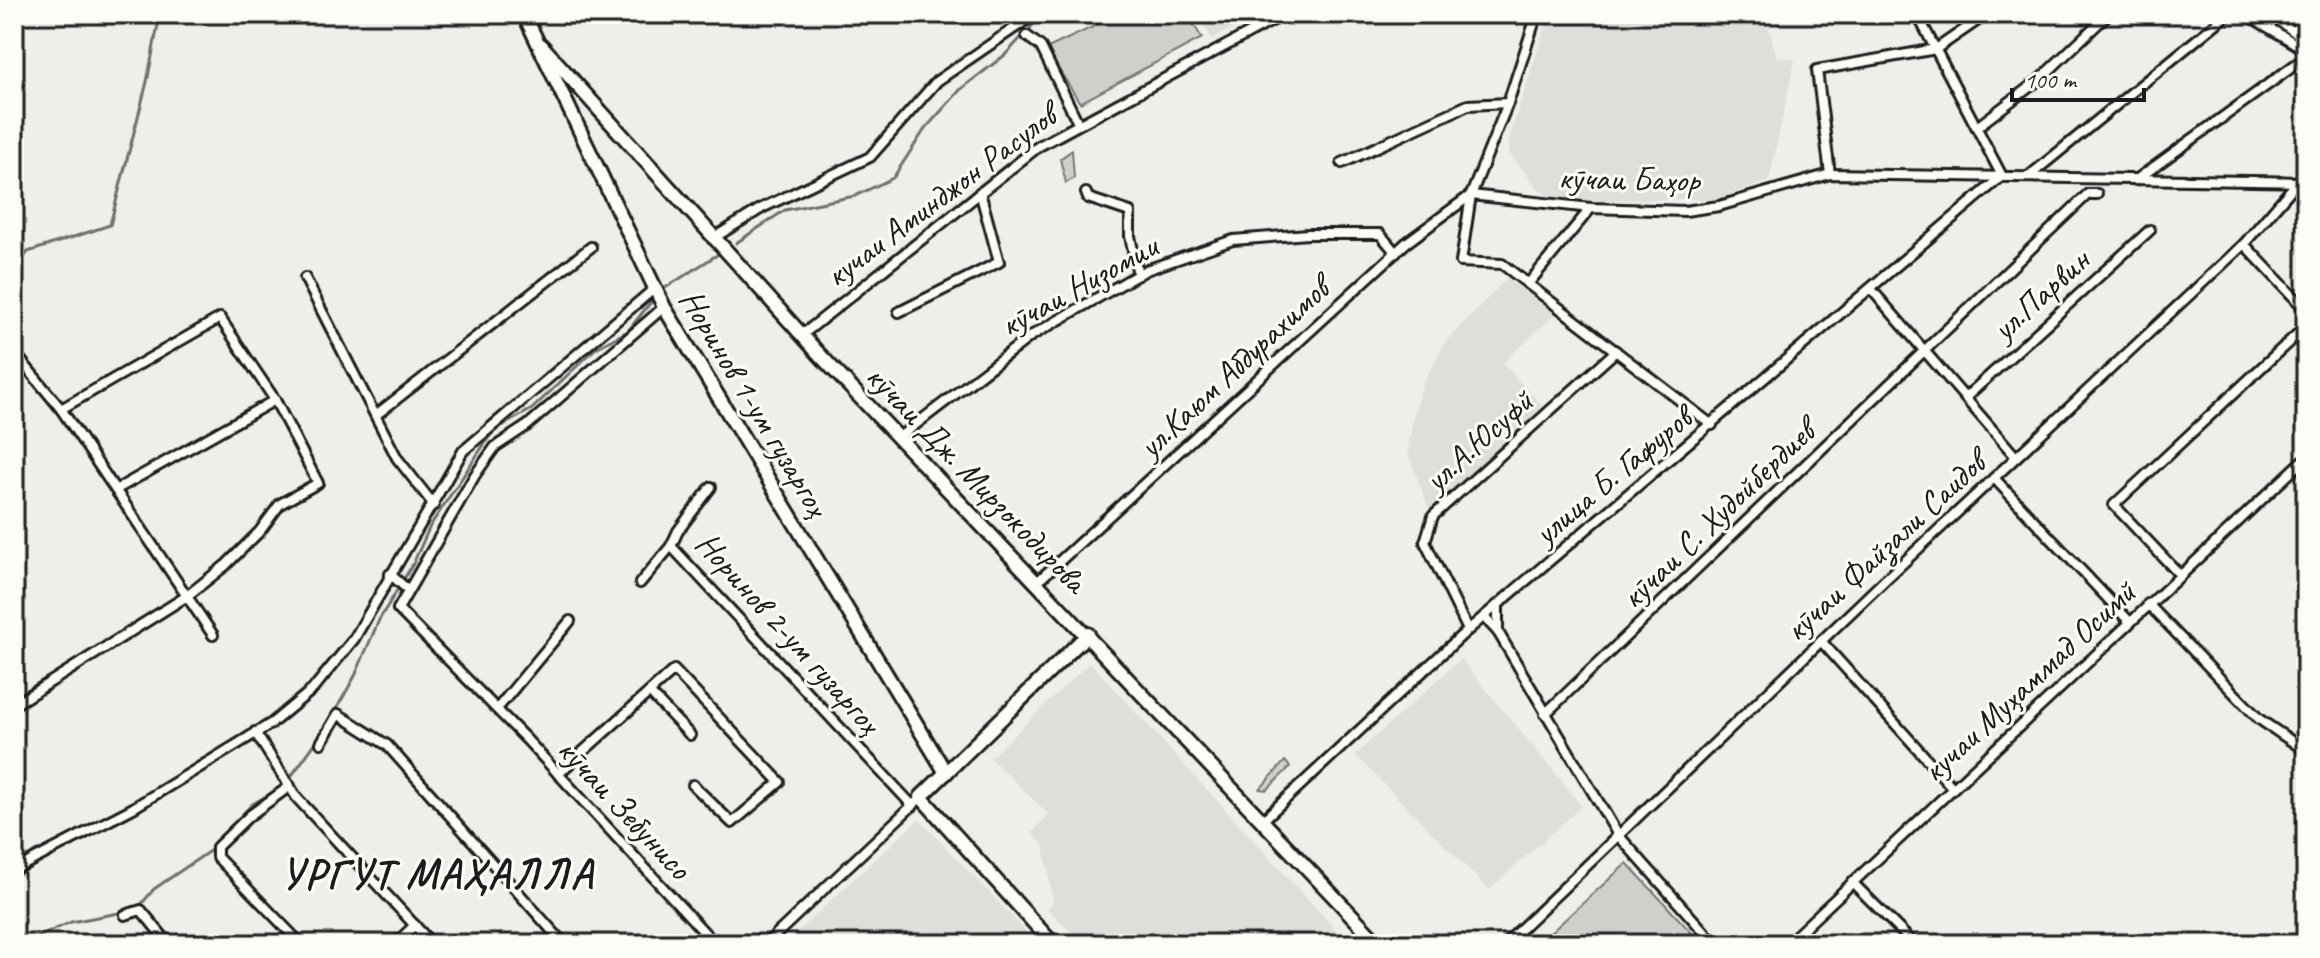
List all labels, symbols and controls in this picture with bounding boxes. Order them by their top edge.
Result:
scale bar [2012,52,2144,102]
text: 100 m [2024,65,2078,95]
street label: кучаи Аминджон Расулов [816,90,1071,296]
street label: кӯчаи Баҳор [1558,156,1702,201]
street label: кӯчаи Низомии [992,223,1167,346]
street label: ул.Парвин [1981,237,2100,351]
street label: ул.Каюм Абдурахимов [1127,263,1344,468]
street label: Норинов 1-ум гузаргоҳ [670,281,841,526]
street label: кӯчаи Дж. Мирзокодирова [857,355,1099,604]
street label: ул.А.Юсуфй [1413,379,1543,502]
street label: улица Б. Гафуров [1523,393,1705,555]
street label: кӯчаи С. Худойбердиев [1611,405,1829,618]
street label: кӯчаи Файзали Саидов [1775,437,2000,651]
street label: Норинов 2-ум гузаргоҳ [687,522,893,744]
street label: кучаи Муҳаммад Осимй [1912,570,2146,792]
street label: кӯчаи Зебунисо [548,729,702,890]
district label: УРГУТ МАҲАЛЛА [280,848,595,901]

